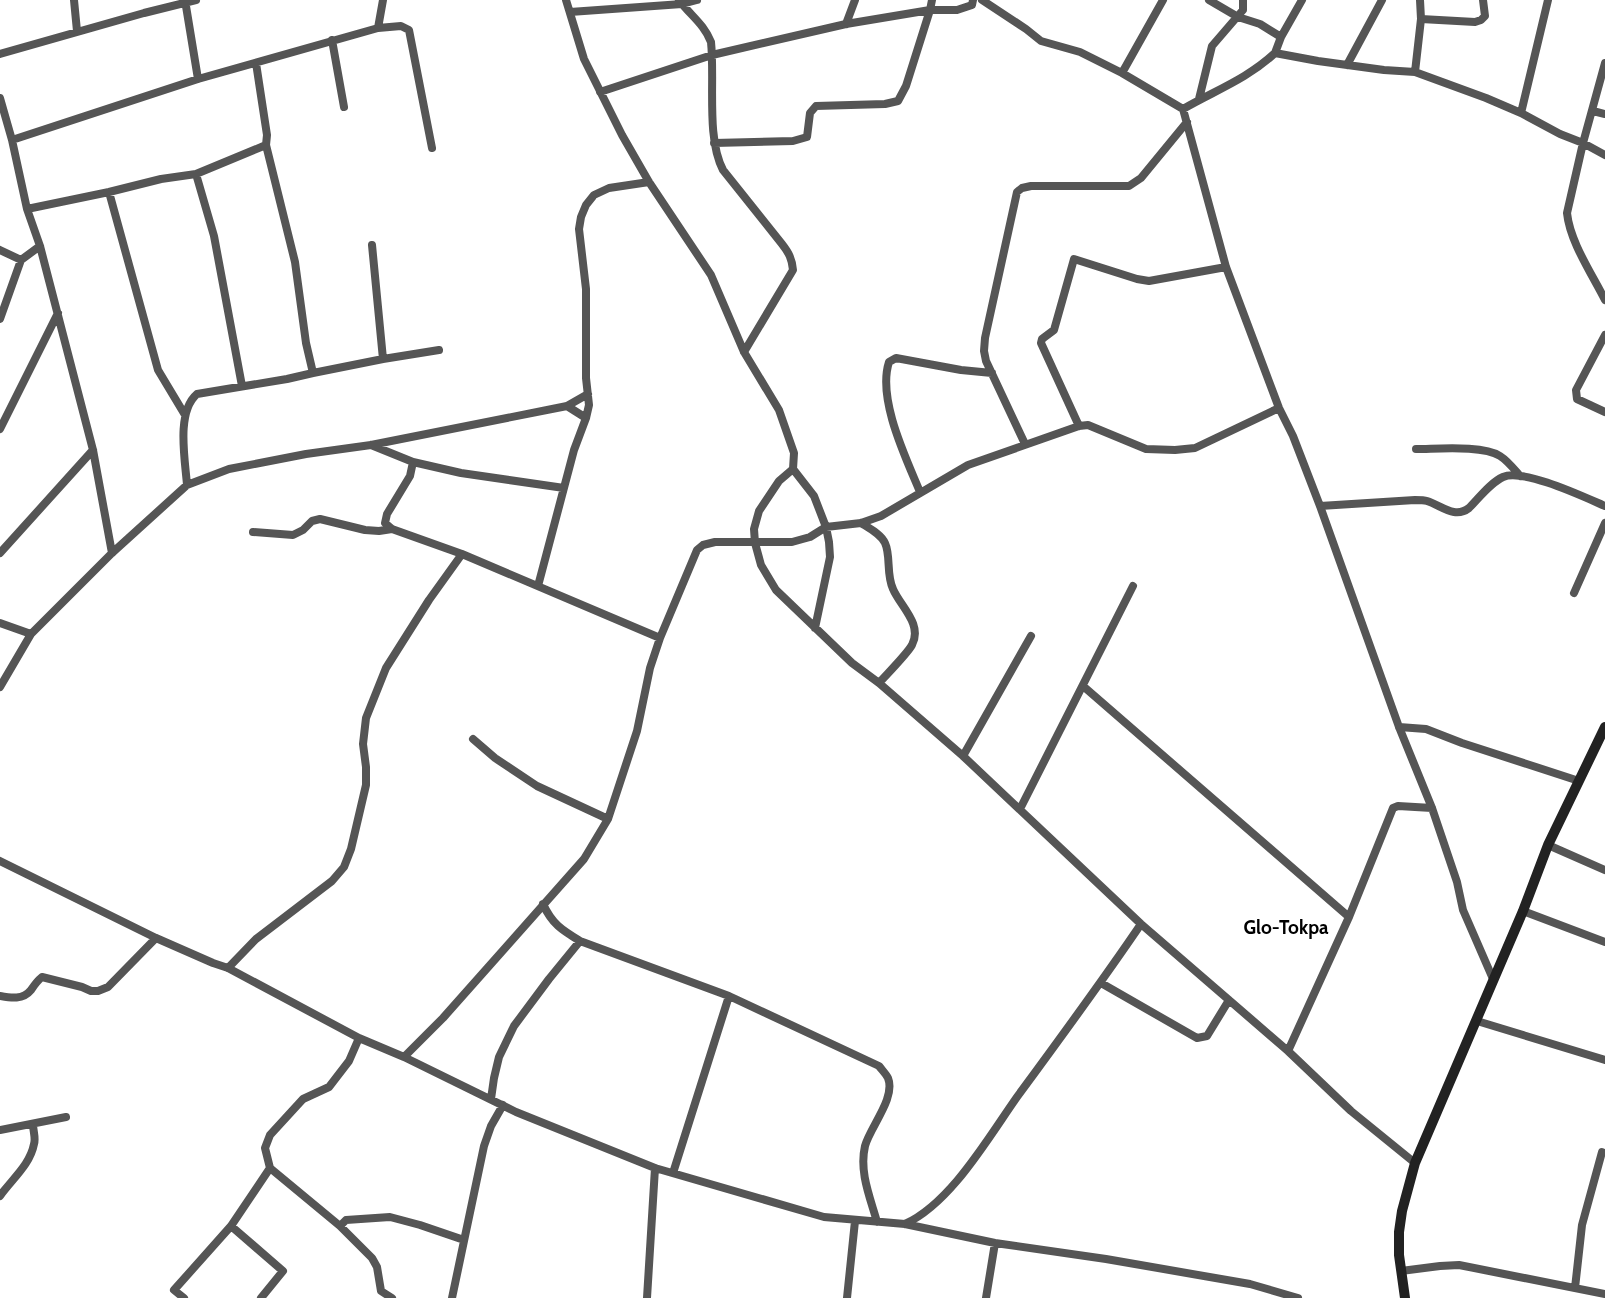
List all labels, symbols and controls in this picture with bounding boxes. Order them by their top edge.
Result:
district label: Glo-Tokpa [1244,916,1329,939]

